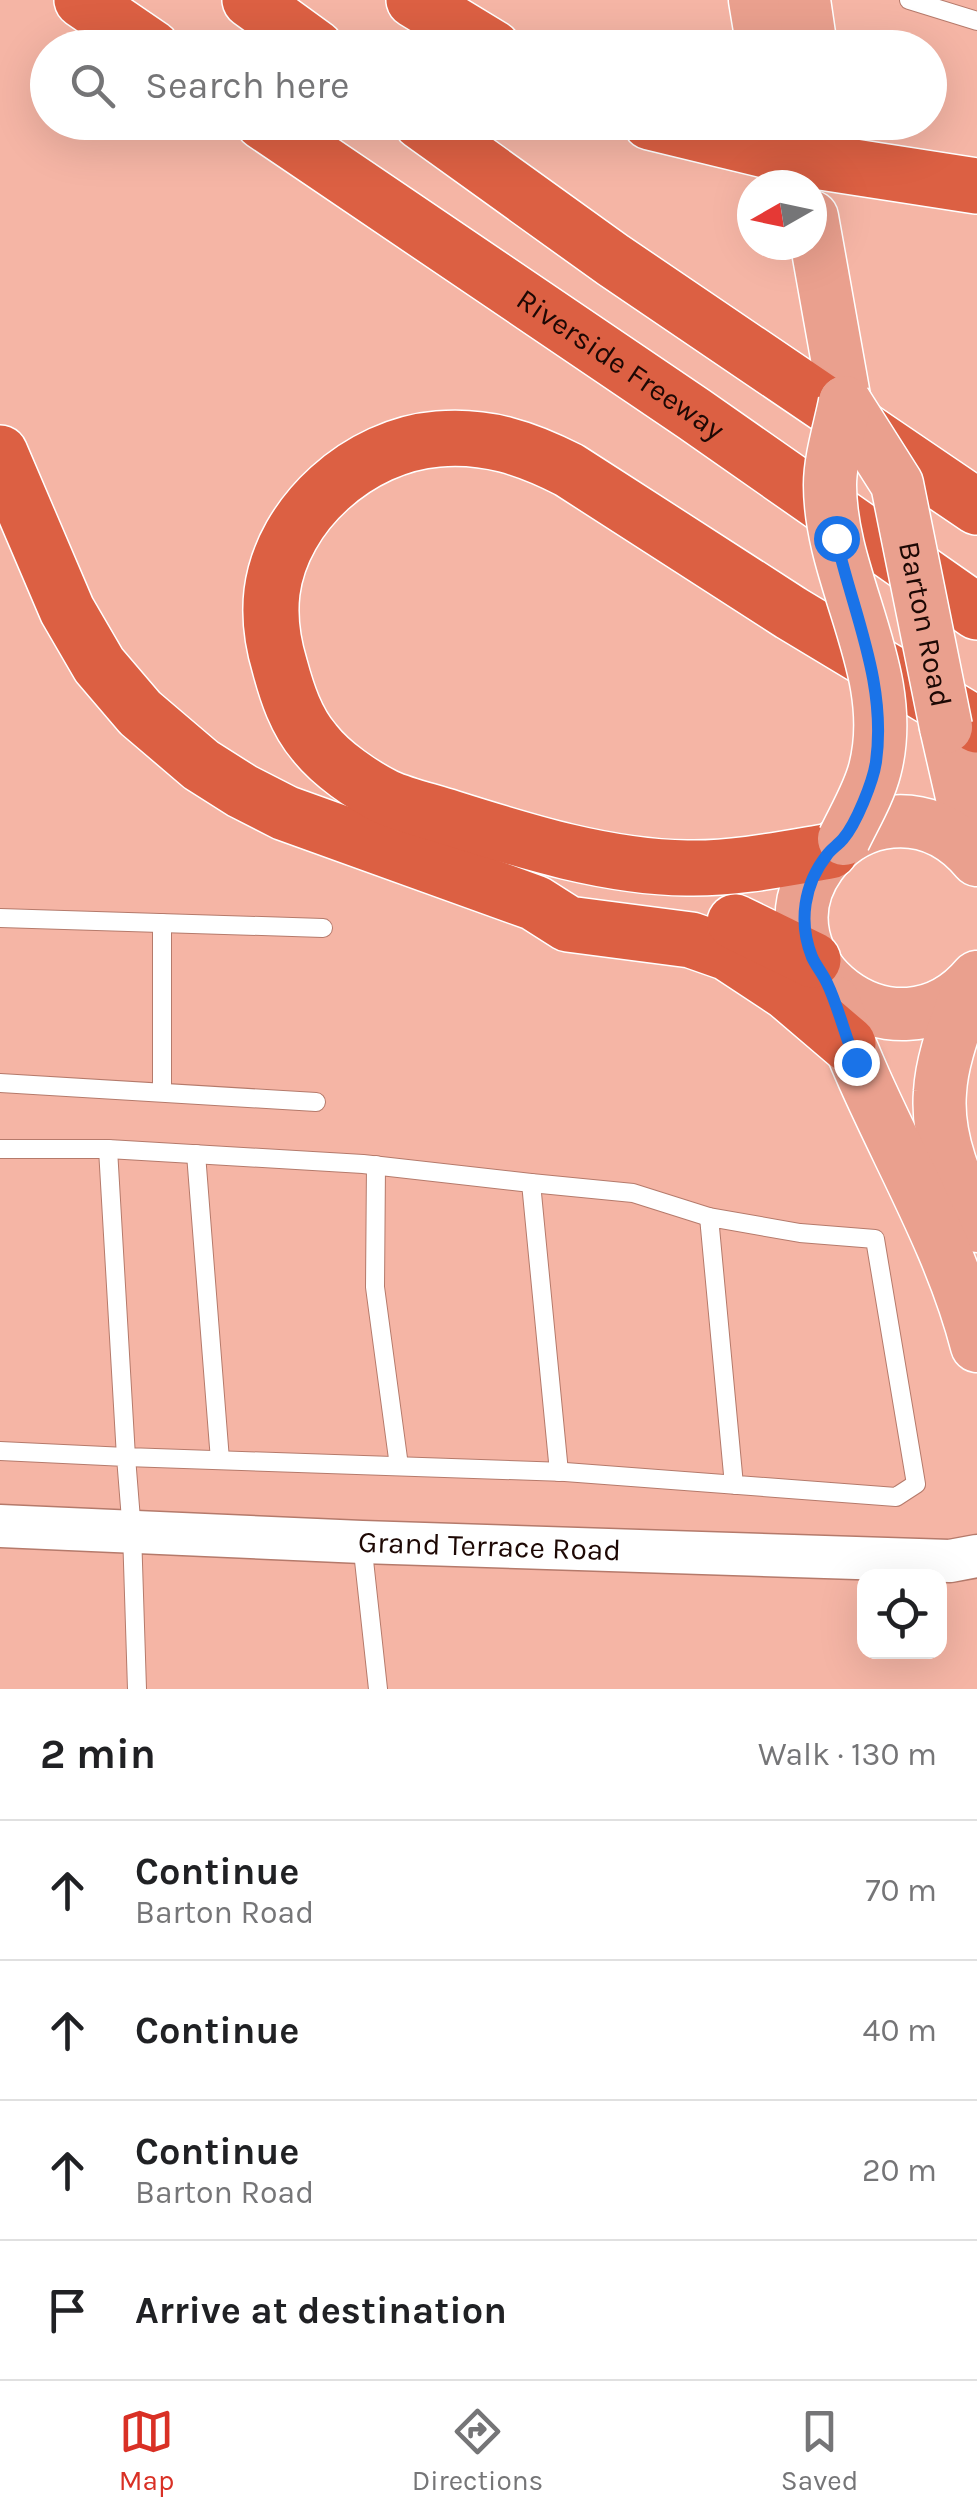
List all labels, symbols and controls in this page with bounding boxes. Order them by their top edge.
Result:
search box [30,30,947,140]
icon: search [65,58,120,113]
text: Search here [145,63,349,108]
north arrow [737,170,827,260]
street label: Riverside Freeway [510,281,731,448]
route start [814,516,860,562]
street label: Barton Road [891,538,960,710]
route end [834,1040,880,1086]
street label: Grand Terrace Road [357,1524,622,1568]
map controls [857,1569,947,1659]
button: locate [857,1569,947,1659]
text: 2 min [40,1729,156,1779]
text: Walk · 130 m [758,1736,937,1773]
text: Continue [135,1849,299,1894]
icon: ahead [40,1863,95,1918]
text: 70 m [865,1872,937,1909]
text: Barton Road [135,1894,314,1931]
icon: ahead [40,2003,95,2058]
text: Continue [135,2008,299,2053]
text: 40 m [863,2012,937,2049]
text: Continue [135,2129,299,2174]
icon: ahead [40,2143,95,2198]
text: 20 m [862,2152,937,2189]
text: Barton Road [135,2174,314,2211]
icon: arrive [40,2283,95,2338]
text: Arrive at destination [135,2288,507,2333]
tab: Map [119,2404,174,2497]
tab: Directions [412,2404,543,2497]
tab: Saved [781,2404,858,2497]

